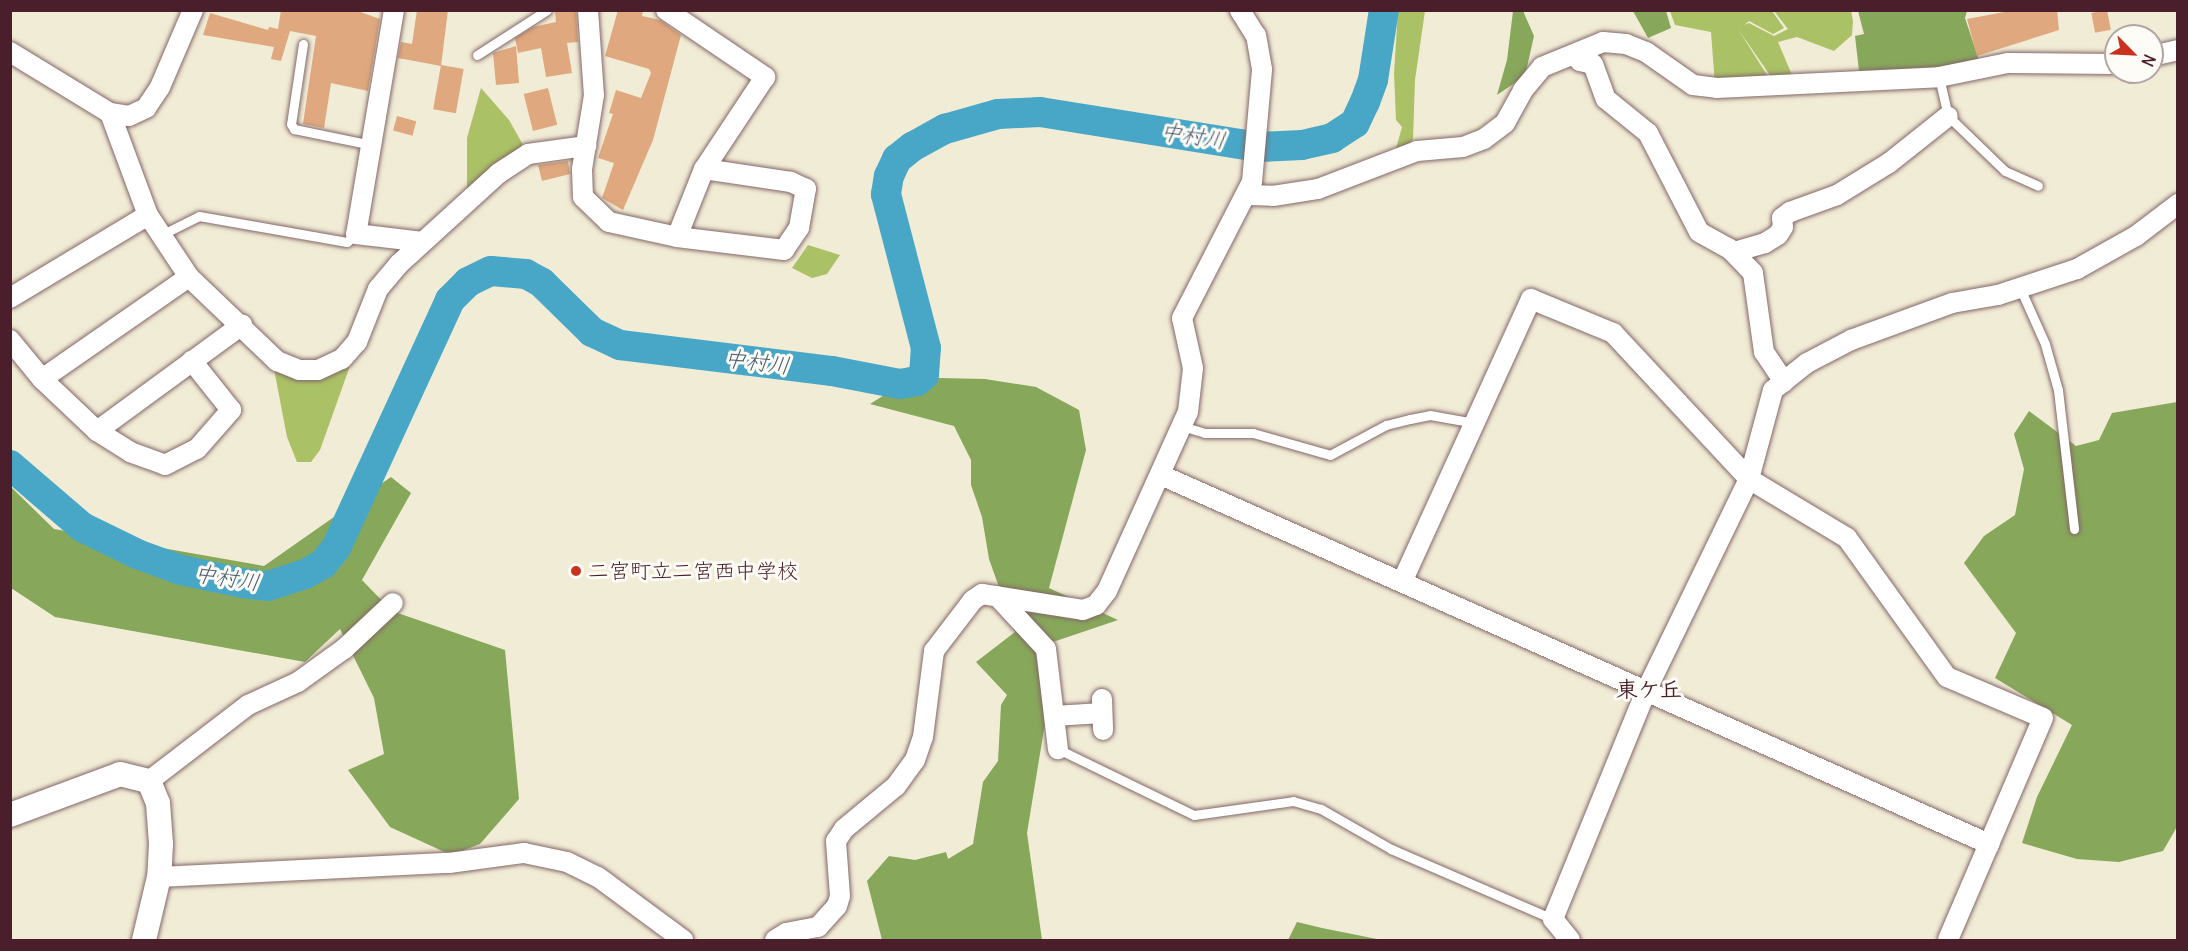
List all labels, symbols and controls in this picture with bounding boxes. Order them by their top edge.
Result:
north arrow [2104,24,2164,84]
text: N [2137,51,2160,70]
water label: 中村川 [1158,118,1228,154]
water label: 中村川 [723,345,791,379]
place label: 二宮町立二宮西中学校 [588,558,798,584]
water label: 中村川 [192,560,262,596]
marker: 二宮町立二宮西中学校 [569,564,583,578]
district label: 東ケ丘 [1616,677,1682,703]

